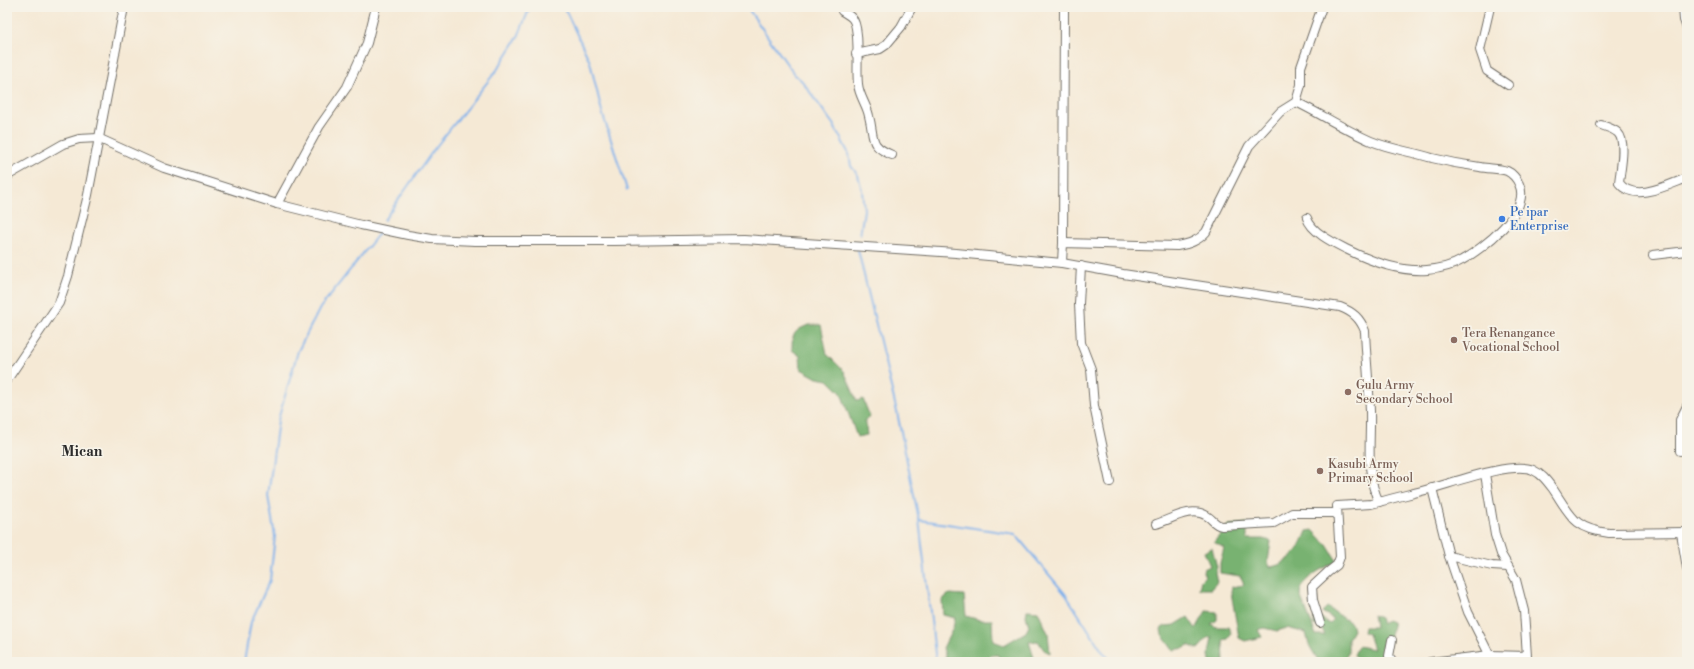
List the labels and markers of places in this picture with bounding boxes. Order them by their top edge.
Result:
place label: Pe ipar Enterprise [1510,205,1569,234]
marker: Pe ipar Enterprise [1497,214,1507,224]
place label: Tera Renangance Vocational School [1461,326,1560,355]
marker: Tera Renangance Vocational School [1449,335,1459,345]
place label: Gulu Army Secondary School [1356,378,1453,407]
marker: Gulu Army Secondary School [1343,387,1353,397]
place label: Kasubi Army Primary School [1328,457,1414,486]
marker: Kasubi Army Primary School [1315,466,1325,476]

